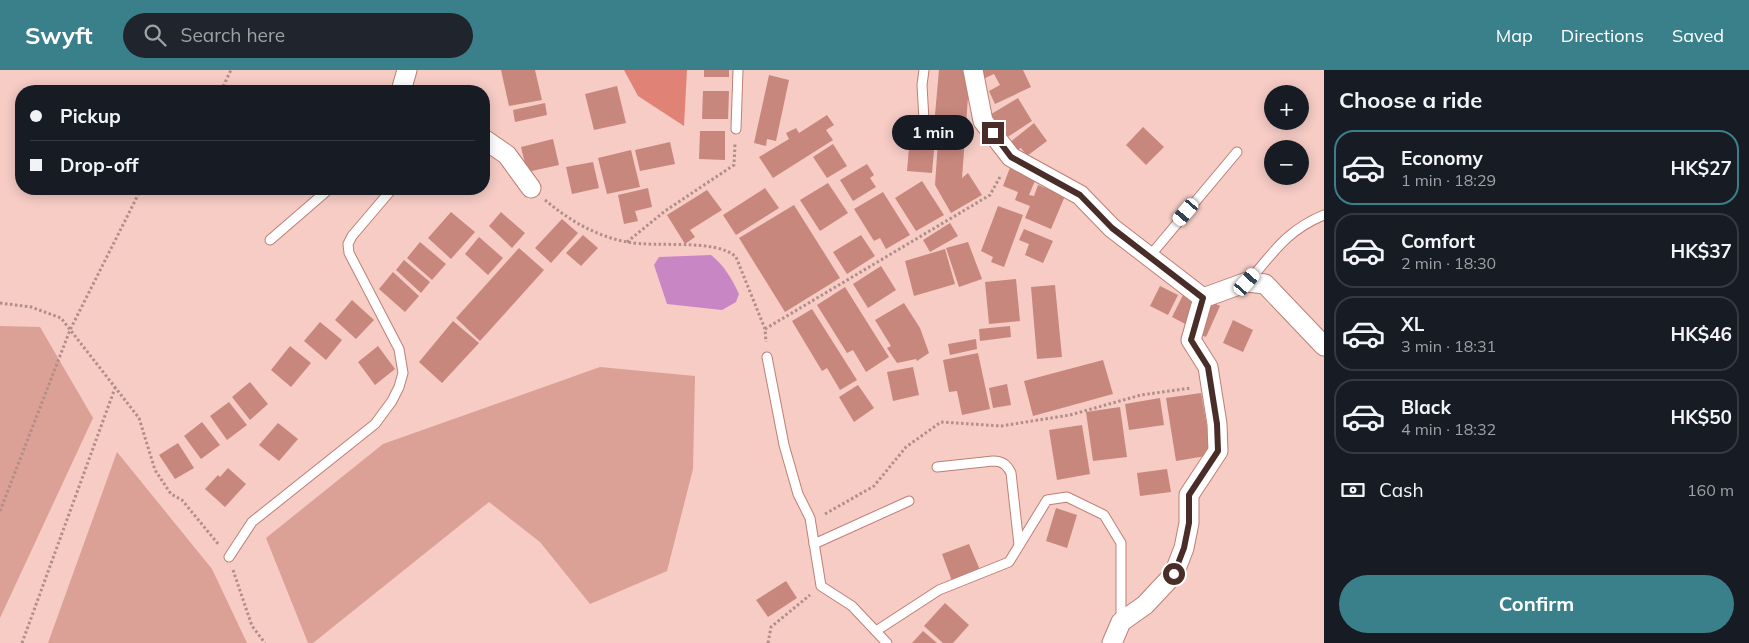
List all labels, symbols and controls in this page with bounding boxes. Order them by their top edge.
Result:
search box [123,13,473,58]
text: Swyft [25,20,93,50]
icon: search [141,21,169,49]
text: Search here [181,23,285,47]
text: Map [1496,24,1533,47]
text: Directions [1561,24,1644,47]
text: Saved [1672,24,1724,47]
map controls [1264,85,1309,185]
button: + [1264,85,1309,130]
text: Choose a ride [1339,86,1482,114]
text: Pickup [60,104,121,128]
callout: 1 min [893,116,976,150]
text: 1 min [912,122,954,142]
route end [982,122,1004,144]
button: − [1264,140,1309,185]
icon: car [1341,145,1386,190]
text: Economy [1401,146,1483,170]
text: Drop-off [60,153,138,177]
text: HK$27 [1670,156,1732,180]
text: 1 min · 18:29 [1401,170,1496,190]
car [1170,196,1201,228]
icon: car [1341,228,1386,273]
text: Comfort [1401,229,1475,253]
text: HK$37 [1670,239,1732,263]
text: 2 min · 18:30 [1401,253,1496,273]
car [1231,266,1262,298]
icon: car [1341,311,1386,356]
text: XL [1401,312,1424,336]
text: HK$46 [1670,322,1732,346]
text: 3 min · 18:31 [1401,336,1496,356]
icon: car [1341,394,1386,439]
text: Black [1401,395,1451,419]
text: HK$50 [1670,405,1732,429]
text: 4 min · 18:32 [1401,419,1496,439]
icon: cash [1339,476,1367,504]
text: Cash [1379,478,1424,502]
text: 160 m [1687,480,1734,500]
route start [1163,563,1185,585]
button: Confirm [1339,575,1734,633]

